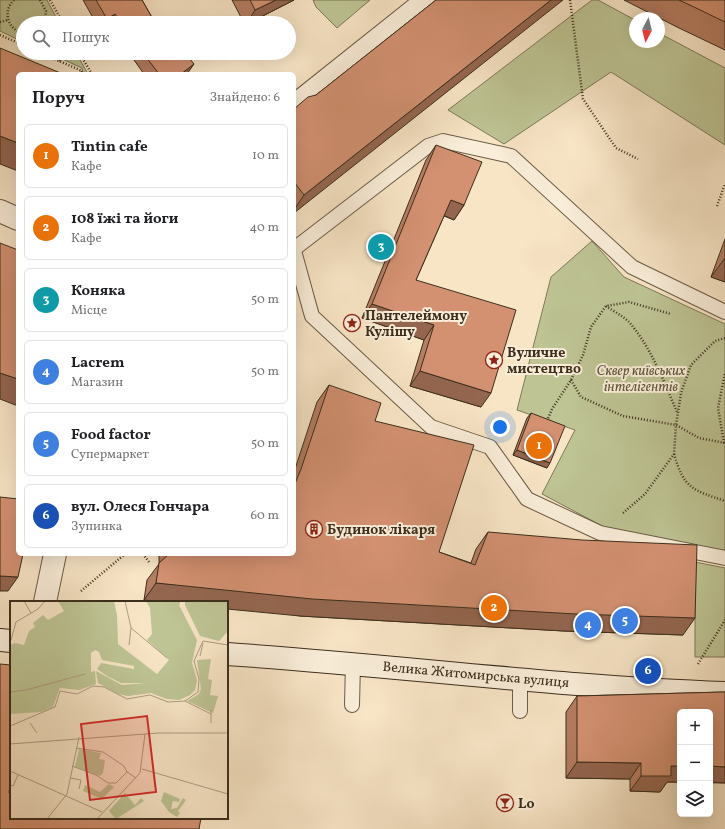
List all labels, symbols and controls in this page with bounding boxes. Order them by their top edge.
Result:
north arrow [629,12,665,48]
search box [16,16,296,60]
icon: search [30,27,52,49]
text: Пошук [62,28,110,49]
text: Поруч [32,87,85,110]
text: Знайдено: 6 [210,89,280,107]
text: Tintin cafe [71,137,148,158]
text: 1 [43,147,49,165]
text: 10 m [252,147,279,165]
text: Кафе [71,158,102,176]
text: 108 їжі та йоги [71,209,178,230]
text: 2 [43,219,49,237]
text: 40 m [250,219,279,237]
text: Кафе [71,230,102,248]
pin: 3 [368,232,394,262]
text: Коняка [71,281,125,302]
text: 3 [43,291,49,309]
text: 50 m [251,291,279,309]
text: Місце [71,302,107,320]
place label: Пантелеймону Кулішу [365,307,467,342]
place icon: Пантелеймону Кулішу [342,313,362,333]
place label: Вуличне мистецтво [507,344,581,379]
place icon: Вуличне мистецтво [484,350,504,370]
text: Lacrem [71,353,125,374]
park label: Сквер київських інтелігентів [596,362,686,397]
text: 4 [42,363,50,381]
text: 50 m [251,363,279,381]
text: Магазин [71,374,123,392]
your location [490,417,510,437]
text: Food factor [71,425,151,446]
pin: 1 [526,431,552,461]
text: 5 [43,435,49,453]
text: 50 m [251,435,279,453]
text: Супермаркет [71,446,149,464]
text: вул. Олеся Гончара [71,497,209,518]
text: 6 [42,507,50,525]
text: 60 m [251,507,279,525]
text: Зупинка [71,518,122,536]
building icon: Будинок лікаря [304,519,324,539]
place label: Будинок лікаря [327,521,435,540]
pin: 2 [481,593,507,623]
inset map [10,601,228,819]
pin: 5 [612,606,638,636]
pin: 4 [575,610,601,640]
pin: 6 [635,656,661,686]
street label: Велика Житомирська вулиця [382,658,570,693]
map controls [677,709,713,817]
button: + [677,709,713,745]
button: − [677,745,713,781]
button: layers [677,781,713,817]
bar icon: Lo [495,793,515,813]
place label: Lo [518,795,534,814]

